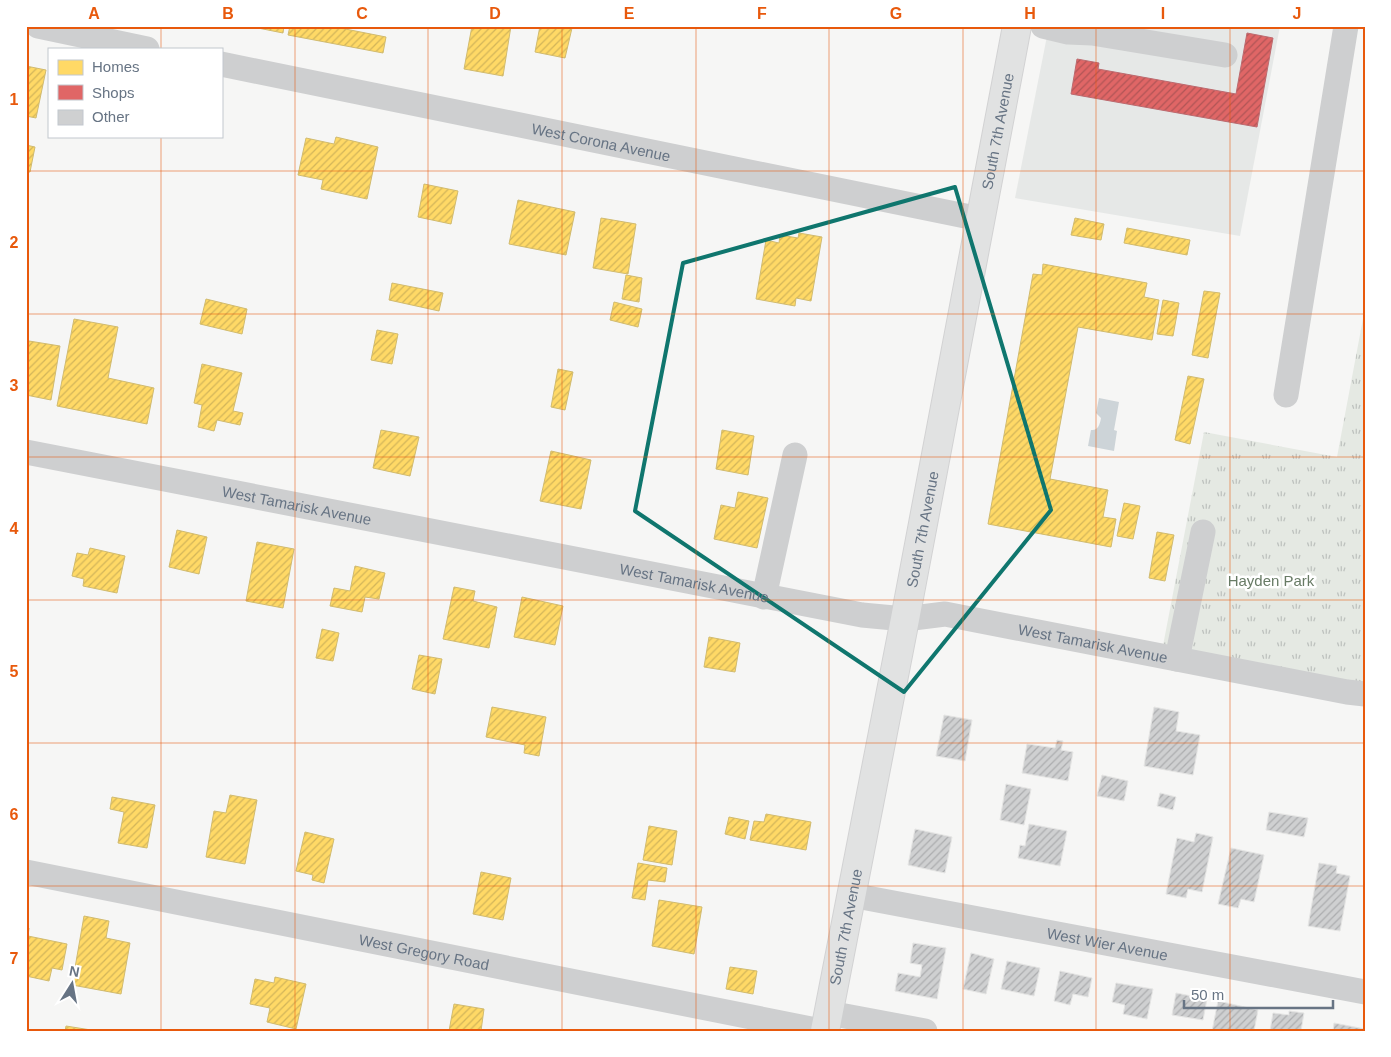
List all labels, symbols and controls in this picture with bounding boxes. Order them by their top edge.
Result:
text: A [88,5,100,22]
text: B [222,5,234,22]
text: C [356,5,368,22]
text: D [489,5,501,22]
text: E [624,5,635,22]
text: F [757,5,767,22]
text: G [890,5,902,22]
text: H [1024,5,1036,22]
text: I [1161,5,1165,22]
text: J [1293,5,1301,22]
legend [48,48,222,138]
text: Homes [92,58,140,75]
street label: South 7th Avenue [978,72,1016,191]
text: Shops [92,84,135,101]
text: 1 [10,91,19,108]
text: Other [92,108,130,125]
street label: West Corona Avenue [530,119,672,164]
text: 2 [10,234,19,251]
text: 3 [10,377,19,394]
street label: South 7th Avenue [903,470,941,589]
street label: West Tamarisk Avenue [221,482,373,528]
text: 4 [10,520,19,537]
street label: West Tamarisk Avenue [618,559,771,605]
park label: Hayden Park [1228,572,1315,589]
street label: West Tamarisk Avenue [1017,620,1169,666]
text: 5 [10,663,19,680]
text: 6 [10,806,19,823]
street label: South 7th Avenue [826,867,865,987]
street label: West Wier Avenue [1046,924,1169,963]
street label: West Gregory Road [358,930,491,973]
text: 7 [10,950,19,967]
north arrow [48,960,98,1010]
text: N [68,962,81,980]
scale bar [1184,977,1332,1009]
text: 50 m [1191,986,1224,1003]

